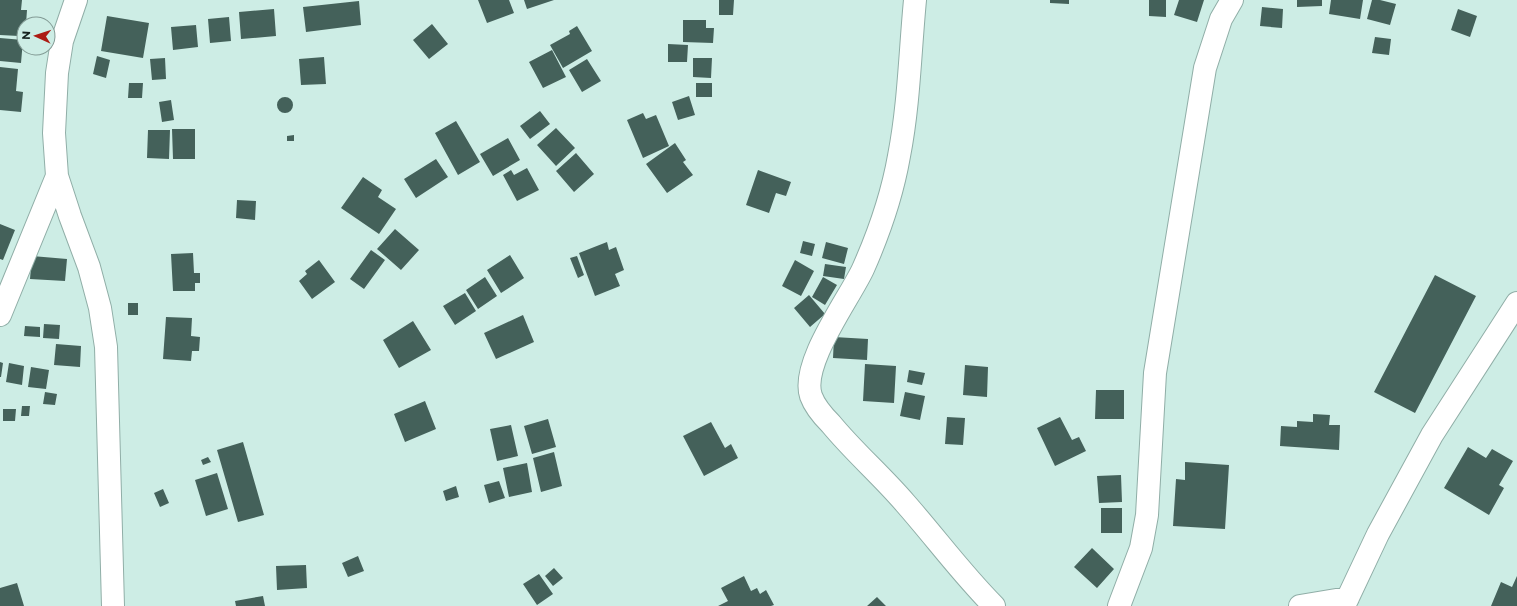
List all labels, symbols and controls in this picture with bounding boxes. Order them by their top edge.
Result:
north arrow [16,16,56,56]
text: N [19,31,33,40]

